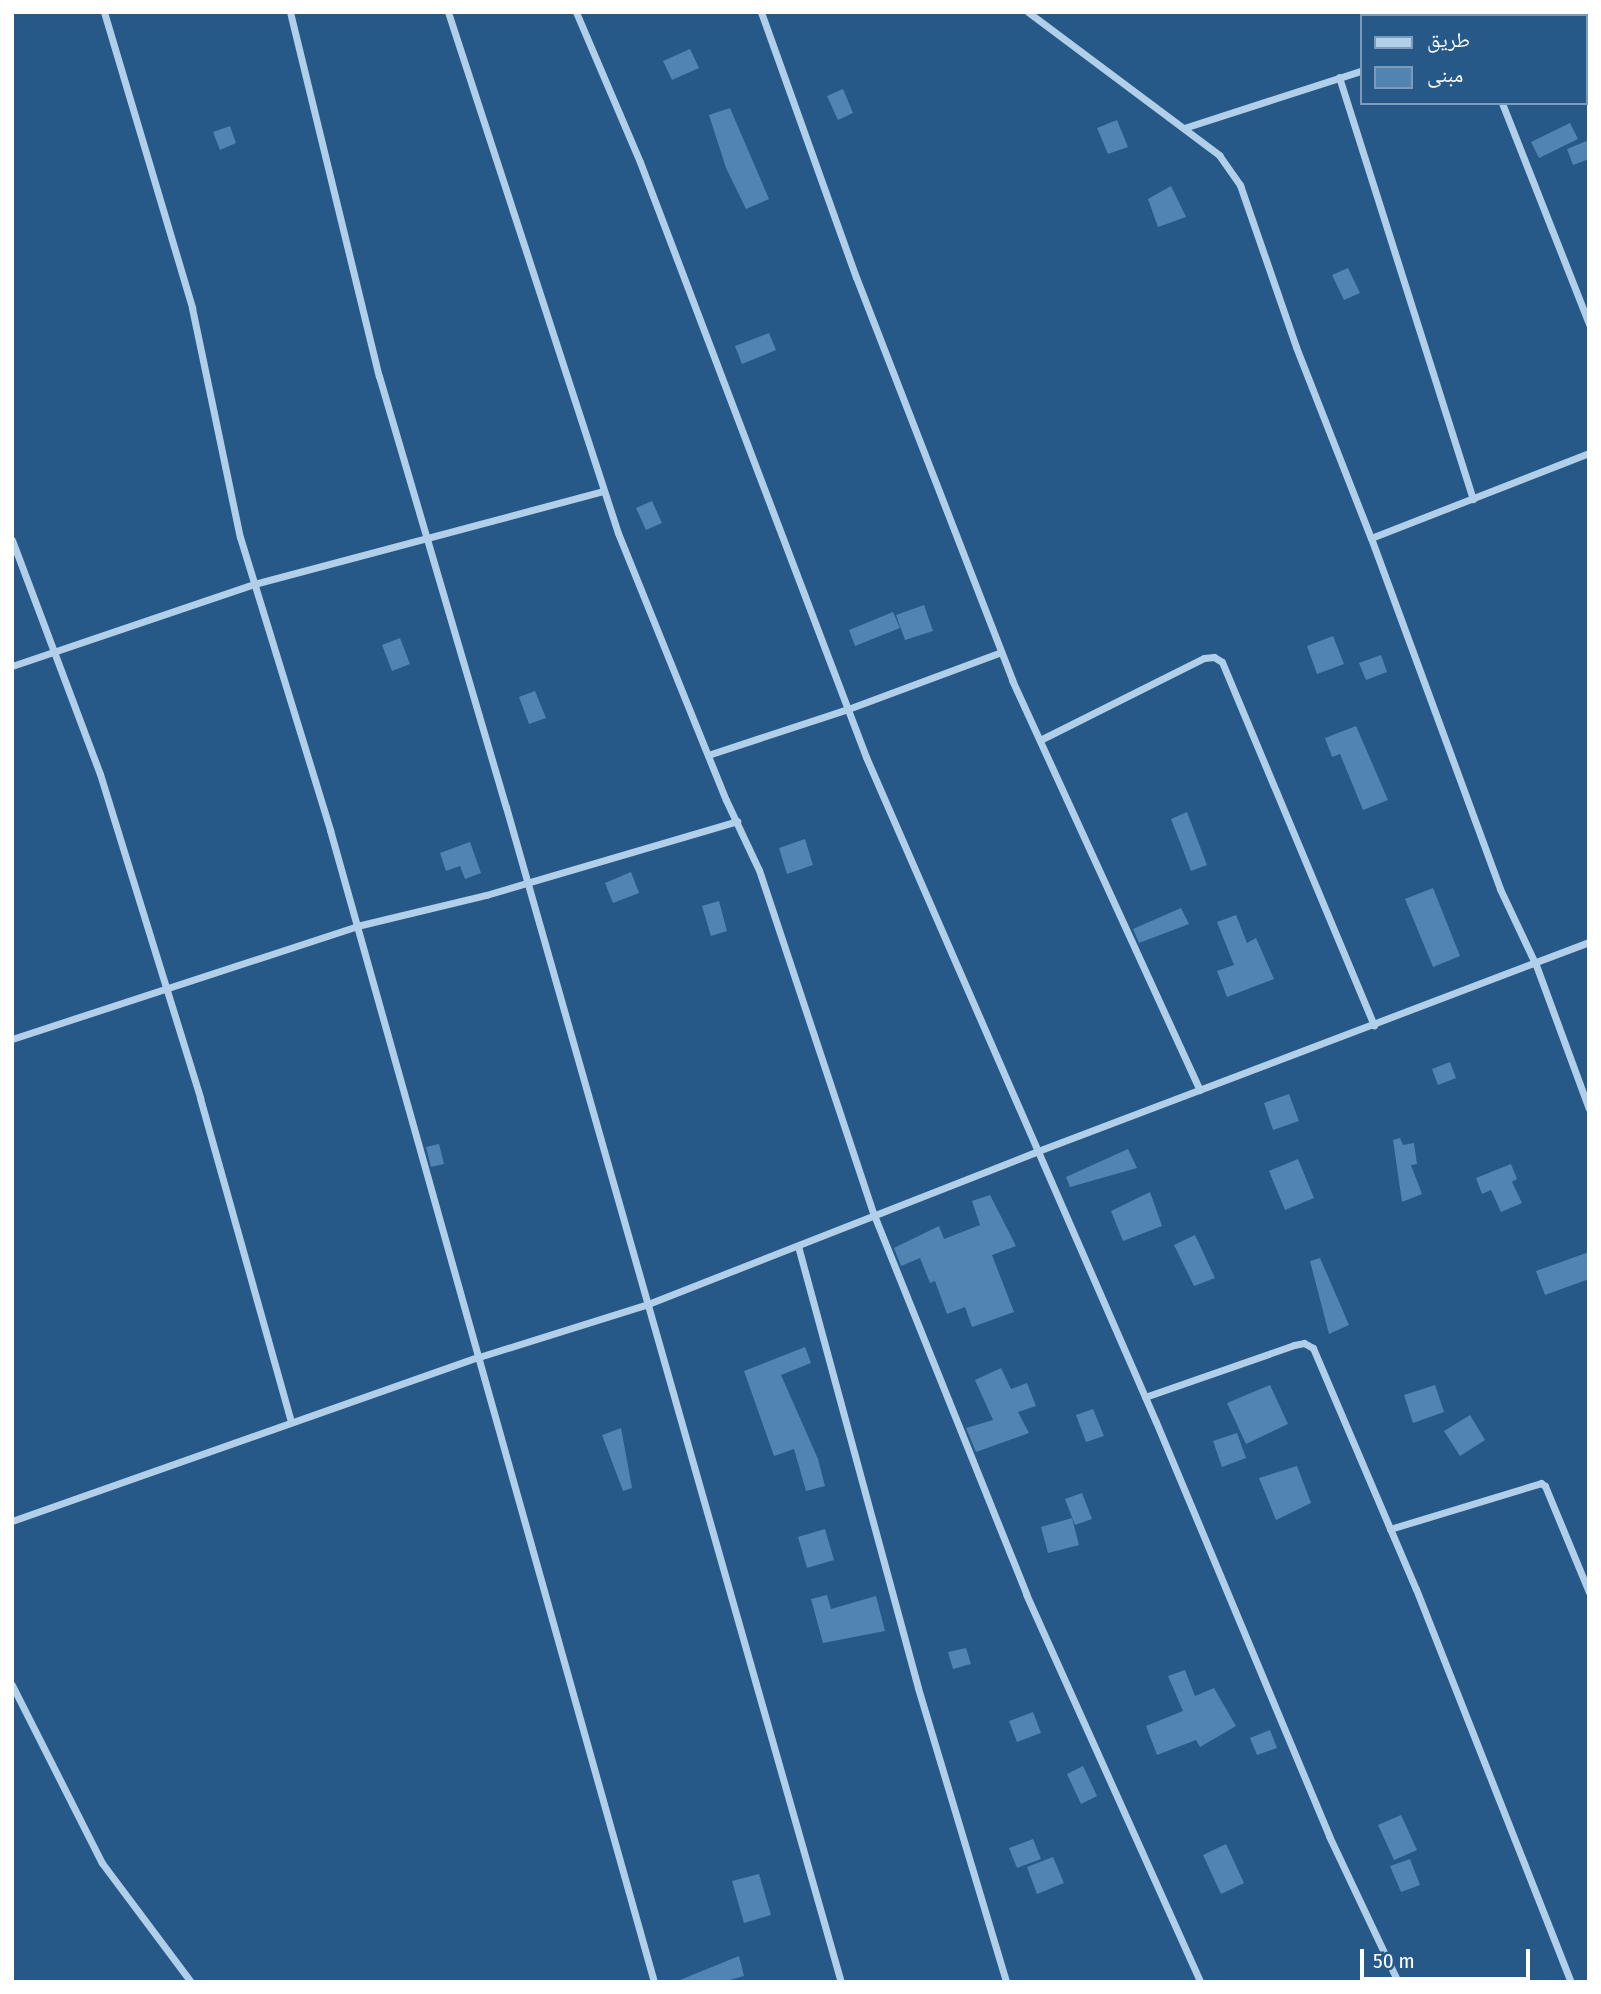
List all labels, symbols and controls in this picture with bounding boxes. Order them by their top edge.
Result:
legend [1360,14,1587,105]
text: طريق [1427,27,1470,53]
text: مبنى [1427,62,1463,88]
scale bar [1363,1934,1533,1978]
text: 50 m [1373,1948,1415,1974]

